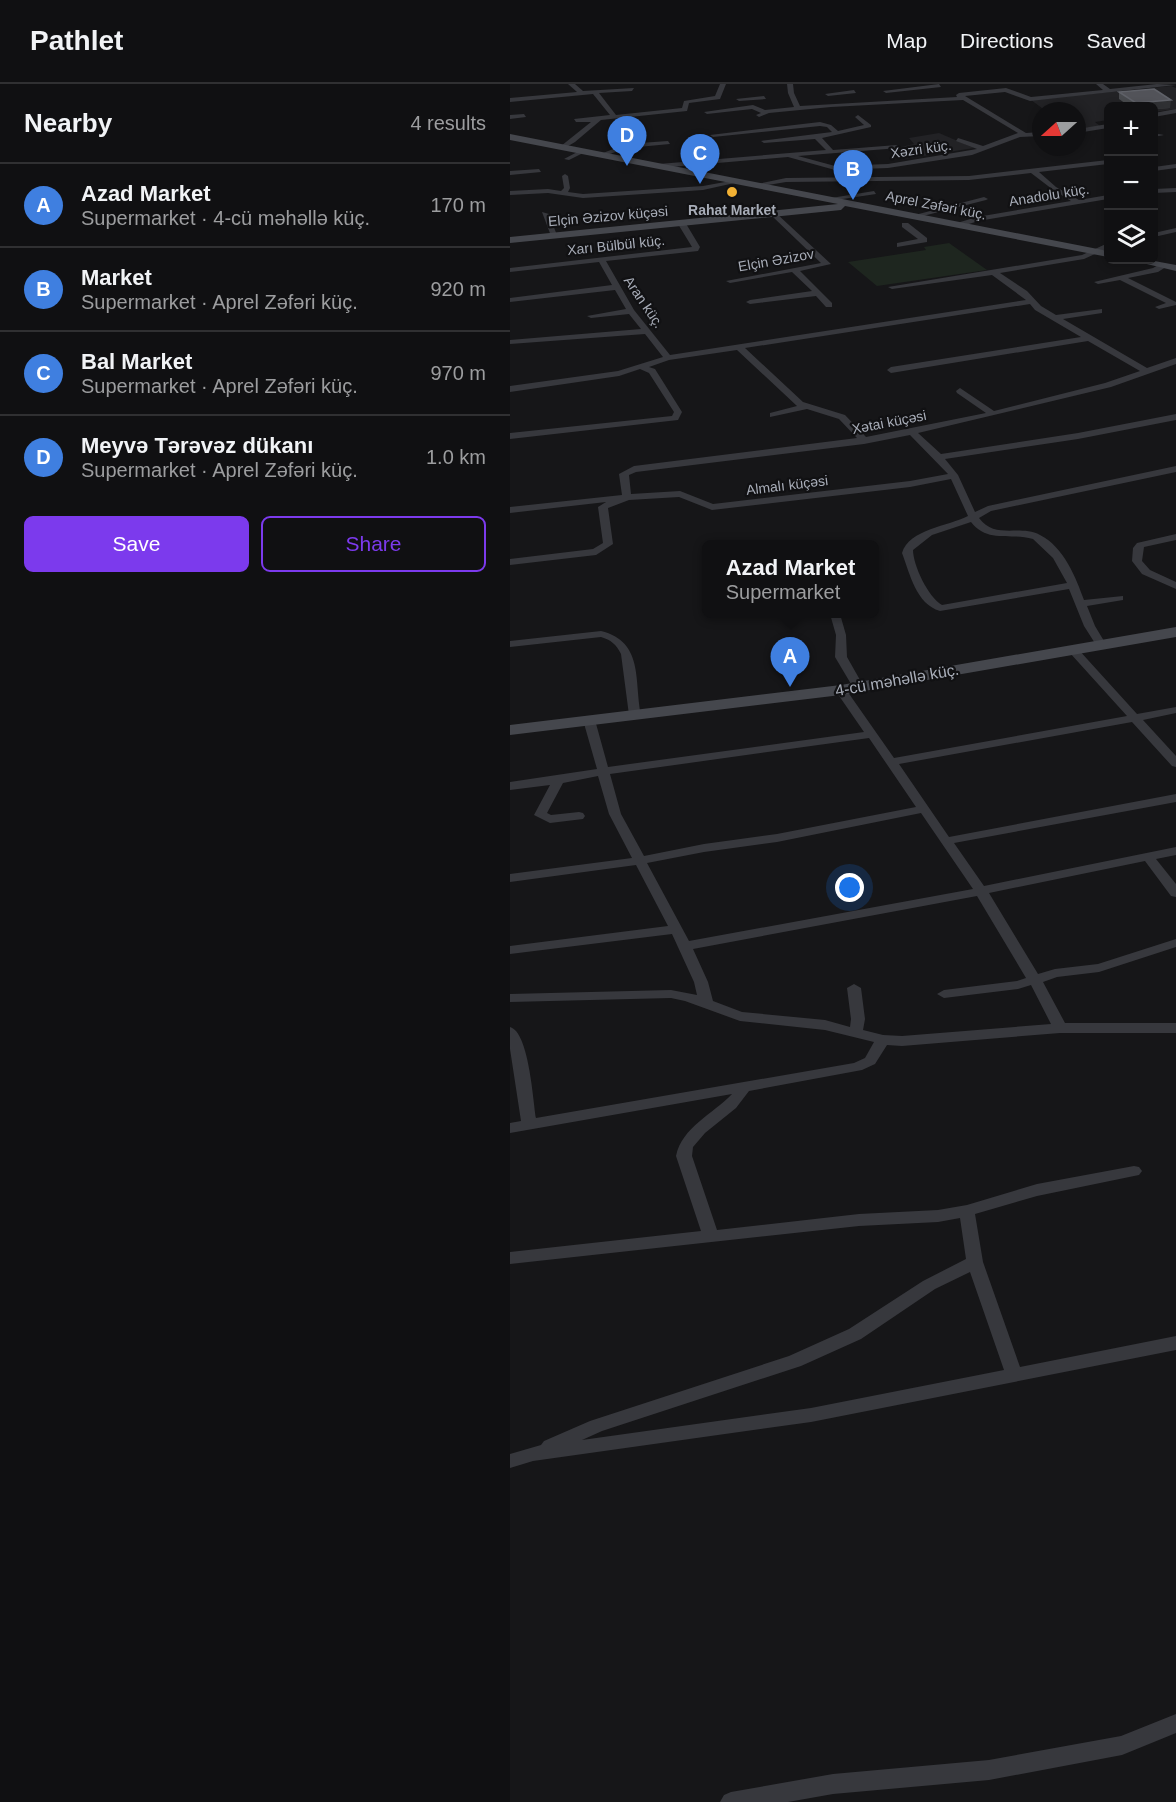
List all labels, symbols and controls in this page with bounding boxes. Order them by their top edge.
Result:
text: Pathlet [30,25,123,56]
text: Map [886,29,927,52]
text: Directions [960,29,1053,52]
text: Saved [1086,29,1146,52]
north arrow [1032,102,1086,156]
map controls [1104,102,1158,264]
button: + [1104,102,1158,156]
text: Nearby [24,108,112,138]
text: 4 results [410,112,486,134]
pin: D [608,116,646,166]
pin: C [680,135,720,184]
street label: Xəzri küç. [889,137,953,161]
pin: B [834,150,872,200]
button: − [1104,156,1158,210]
text: Azad Market [81,181,211,206]
street label: Anadolu küç. [1008,181,1090,209]
marker: Rahat Market [725,185,739,199]
street label: Aprel Zəfəri küç. [884,187,988,223]
text: A [36,194,51,216]
text: 170 m [430,194,486,216]
place label: Rahat Market [688,202,776,218]
street label: Elçin Əzizov küçəsi [547,203,669,229]
text: Supermarket · 4-cü məhəllə küç. [81,207,370,229]
button: layers [1104,210,1158,264]
street label: Xarı Bülbül küç. [566,232,666,258]
street label: Elçin Əzizov [737,245,815,275]
text: Market [81,265,152,290]
street label: Aran küç. [621,273,667,331]
text: B [36,278,51,300]
text: 920 m [430,278,486,300]
text: Supermarket · Aprel Zəfəri küç. [81,291,358,313]
text: Bal Market [81,349,192,374]
text: C [36,362,51,384]
text: 970 m [430,362,486,384]
text: Supermarket · Aprel Zəfəri küç. [81,375,358,397]
street label: Xətai küçəsi [850,407,928,437]
text: Meyvə Tərəvəz dükanı [81,433,313,458]
text: D [36,446,51,468]
text: 1.0 km [426,446,486,468]
text: Supermarket · Aprel Zəfəri küç. [81,459,358,481]
street label: Almalı küçəsi [745,472,829,498]
button: Save [24,516,249,572]
button: Share [261,516,486,572]
popup [702,540,879,618]
text: Azad Market [726,555,855,580]
text: Supermarket [726,581,840,603]
pin: A [770,638,810,687]
street label: 4-cü məhəllə küç. [834,661,960,699]
your location [835,873,864,902]

